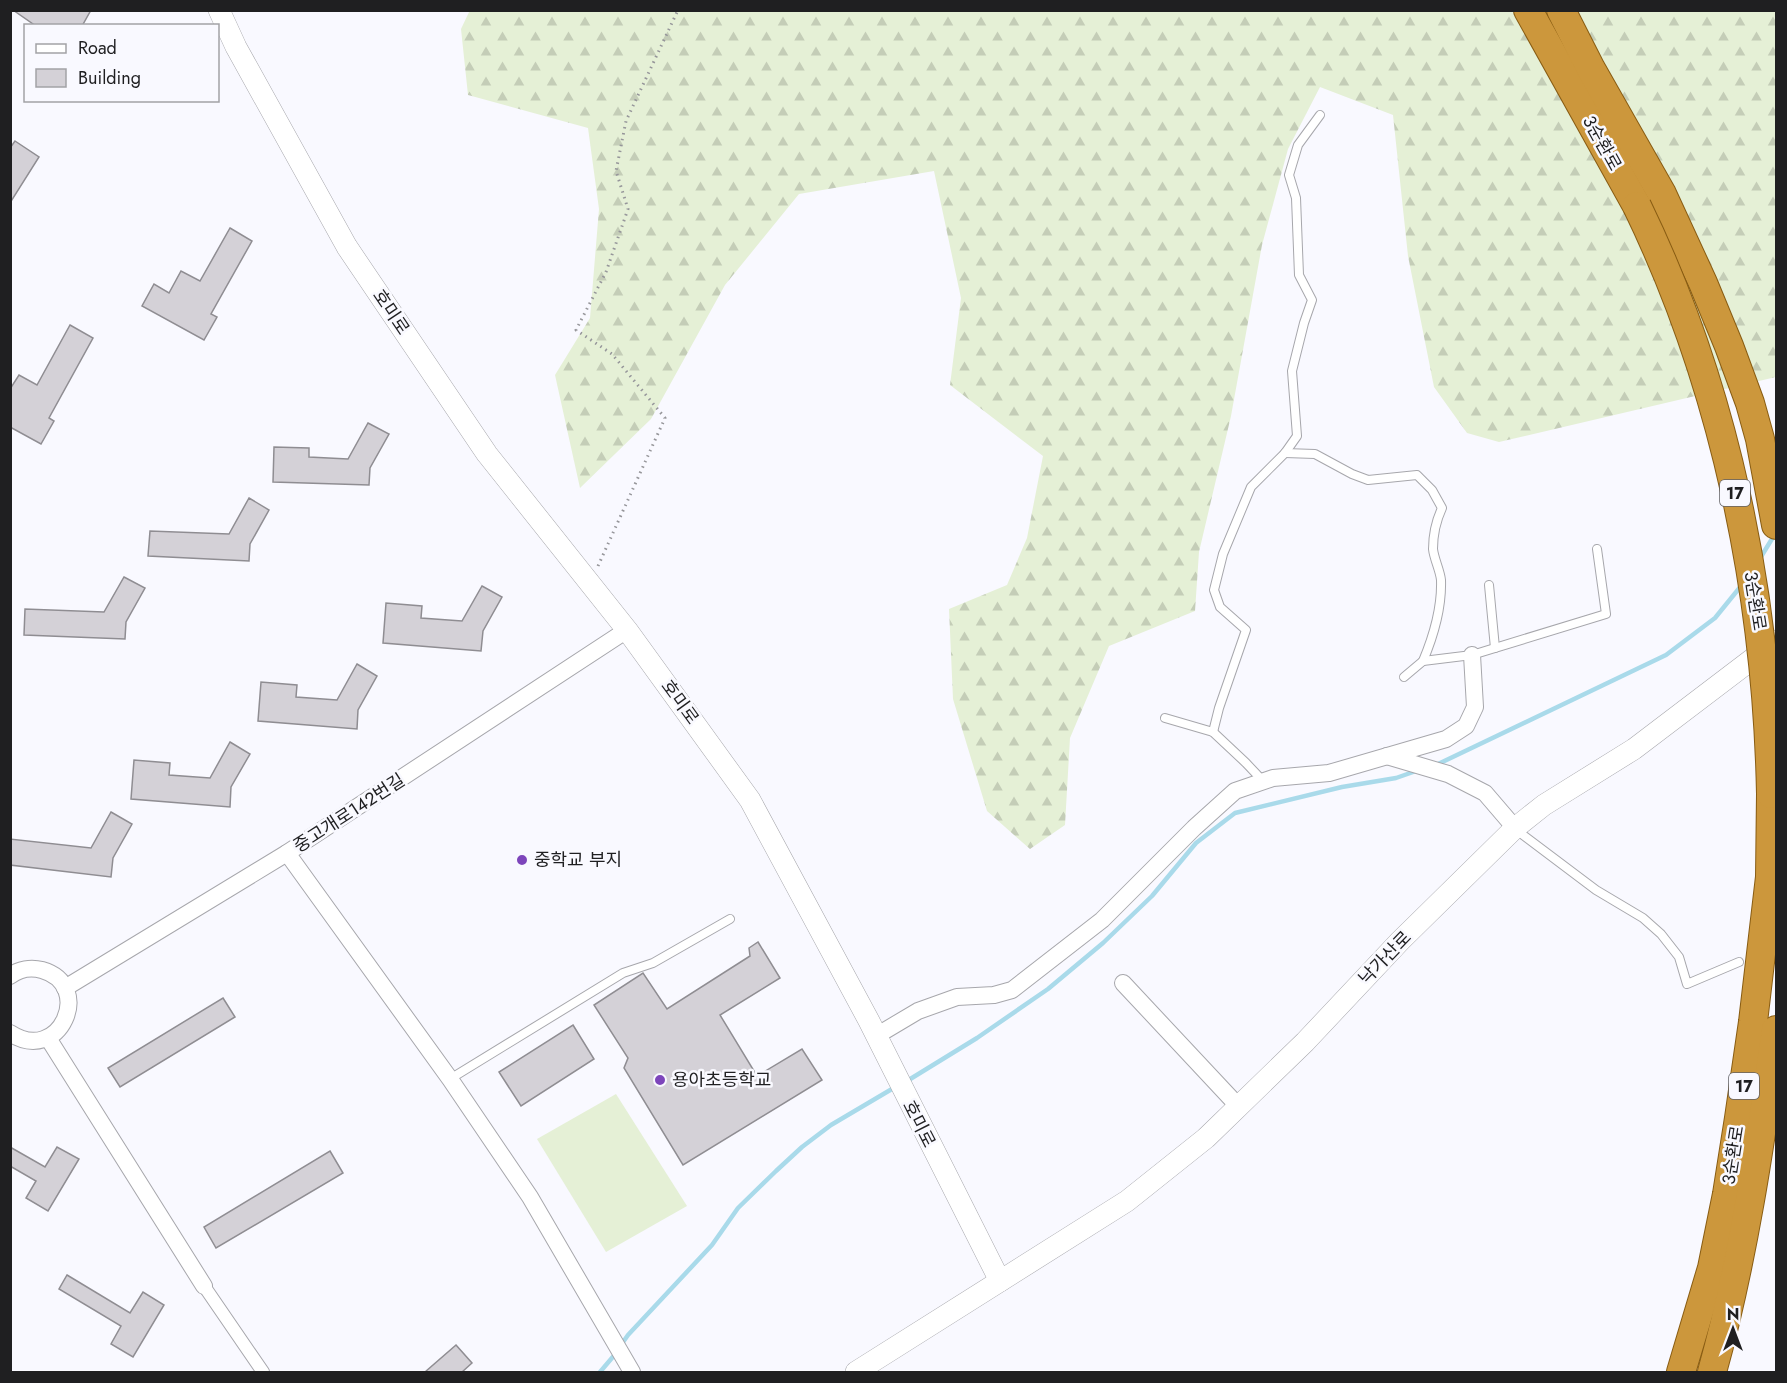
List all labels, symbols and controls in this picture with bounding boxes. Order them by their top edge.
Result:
legend [24,24,219,102]
text: Road [78,35,117,61]
text: Building [78,65,141,91]
street label: 3순환로 [1576,111,1628,175]
street label: 호미로 [366,284,416,340]
road number: 17 [1720,480,1750,506]
street label: 3순환로 [1738,570,1772,632]
street label: 호미로 [655,674,705,730]
street label: 중고개로142번길 [288,767,410,859]
place label: 중학교 부지 [534,847,622,873]
marker: 중학교 부지 [515,853,529,867]
street label: 낙가산로 [1353,925,1417,991]
place label: 용아초등학교 [672,1067,771,1093]
marker: 용아초등학교 [653,1073,667,1087]
road number: 17 [1729,1073,1759,1099]
street label: 호미로 [896,1096,942,1152]
street label: 3순환로 [1716,1124,1750,1186]
north arrow [1703,1299,1763,1359]
text: N [1727,1303,1739,1326]

